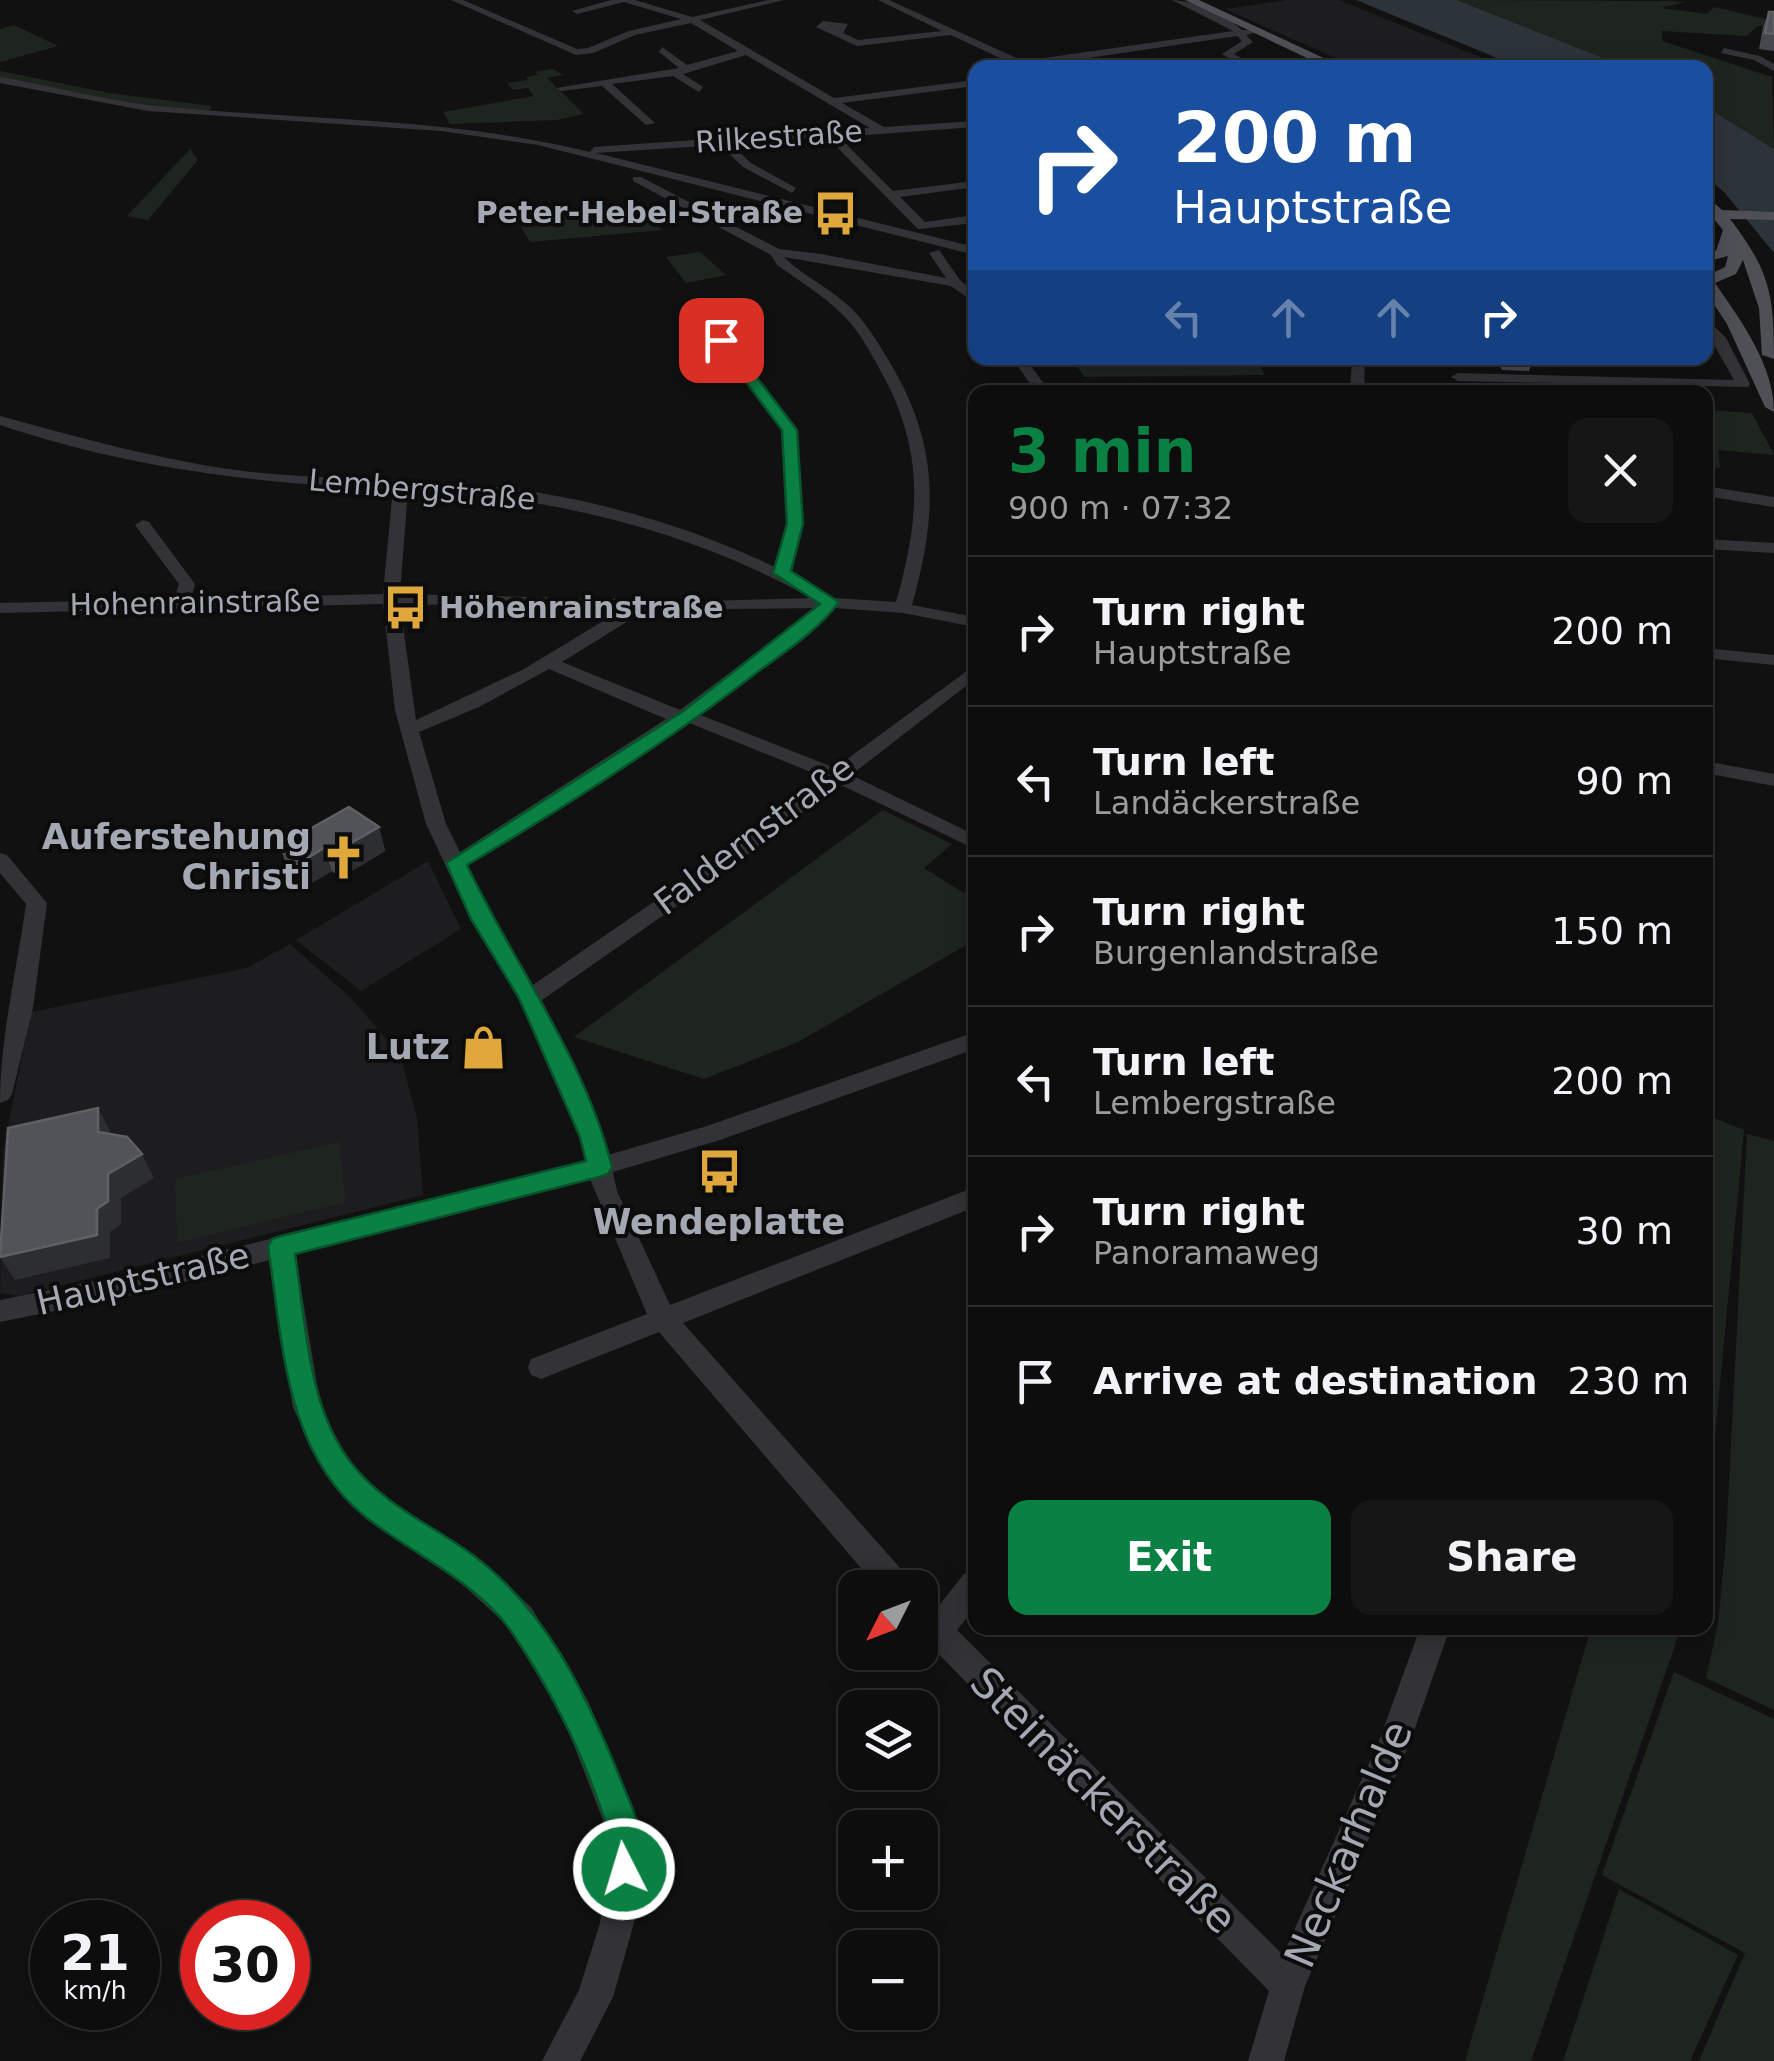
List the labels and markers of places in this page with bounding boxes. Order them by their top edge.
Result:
bus stop icon: Peter-Hebel-Straße [812,189,860,237]
place label: Peter-Hebel-Straße [476,195,803,230]
pin [679,298,764,383]
bus stop icon: Höhenrainstraße [382,584,430,632]
place label: Höhenrainstraße [439,590,724,625]
place label: Auferstehung Christi [42,817,311,897]
church icon: Auferstehung Christi [320,833,368,881]
shop icon: Lutz [459,1023,507,1071]
place label: Lutz [366,1027,450,1067]
bus stop icon: Wendeplatte [695,1148,743,1196]
place label: Wendeplatte [593,1202,845,1242]

